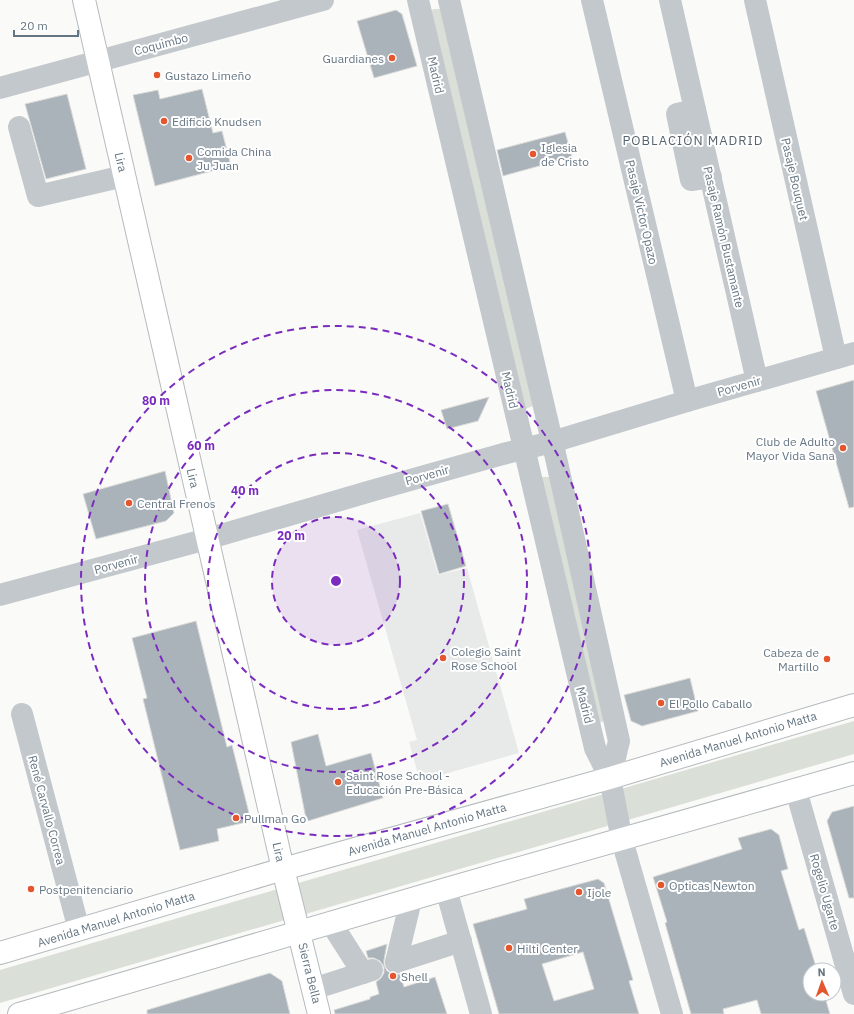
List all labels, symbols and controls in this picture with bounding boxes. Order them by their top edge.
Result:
scale bar [14,12,78,38]
text: 20 m [20,18,48,33]
street label: Coquimbo [132,30,190,58]
place label: Guardianes [322,51,384,66]
marker: Guardianes [387,53,397,63]
street label: Madrid [424,55,448,95]
place label: Gustazo Limeño [165,68,251,83]
marker: Gustazo Limeño [152,70,162,80]
place label: Edificio Knudsen [172,114,262,129]
marker: Edificio Knudsen [159,116,169,126]
district label: POBLACIÓN MADRID [622,132,764,149]
street label: Pasaje Bouquet [778,136,812,222]
place label: Iglesia de Cristo [541,140,589,169]
place label: Comida China Ju Juan [197,144,272,173]
marker: Iglesia de Cristo [528,149,538,159]
street label: Lira [111,151,131,174]
marker: Comida China Ju Juan [184,153,194,163]
street label: Pasaje Víctor Opazo [623,158,661,266]
street label: Pasaje Ramón Bustamante [700,165,748,309]
street label: Madrid [498,370,522,410]
street label: Porvenir [715,372,763,399]
text: 80 m [142,393,170,408]
place label: Club de Adulto Mayor Vida Sana [746,434,836,463]
text: 60 m [187,438,215,453]
marker: Club de Adulto Mayor Vida Sana [838,443,848,453]
street label: Porvenir [403,461,451,488]
street label: Lira [183,467,203,490]
text: 40 m [231,483,259,498]
place label: Central Frenos [137,496,216,511]
marker: Central Frenos [124,498,134,508]
text: 20 m [277,528,305,543]
street label: Porvenir [92,551,140,577]
centre of rings [329,574,343,588]
place label: Colegio Saint Rose School [451,644,521,673]
place label: Cabeza de Martillo [763,645,819,674]
marker: Colegio Saint Rose School [438,653,448,663]
marker: Cabeza de Martillo [822,654,832,664]
street label: Madrid [573,685,597,725]
place label: El Pollo Caballo [669,696,753,711]
marker: El Pollo Caballo [656,698,666,708]
street label: Avenida Manuel Antonio Matta [657,708,819,770]
street label: René Carvallo Correa [25,754,69,867]
place label: Saint Rose School - Educación Pre-Básica [346,768,464,797]
marker: Saint Rose School - Educación Pre-Básica [333,777,343,787]
street label: Avenida Manuel Antonio Matta [346,799,508,859]
place label: Pullman Go [244,811,306,826]
marker: Pullman Go [231,813,241,823]
street label: Lira [270,841,289,864]
street label: Rogelio Ugarte [807,852,843,932]
place label: Opticas Newton [669,878,755,893]
marker: Opticas Newton [656,880,666,890]
place label: Postpenitenciario [39,882,134,897]
marker: Postpenitenciario [26,884,36,894]
place label: Ijole [587,885,612,900]
marker: Ijole [574,887,584,897]
street label: Avenida Manuel Antonio Matta [35,888,197,950]
street label: Sierra Bella [295,941,325,1005]
place label: Hilti Center [517,941,578,956]
marker: Hilti Center [504,943,514,953]
north arrow [802,962,842,1002]
text: N [817,965,826,979]
place label: Shell [401,969,428,984]
marker: Shell [388,971,398,981]

